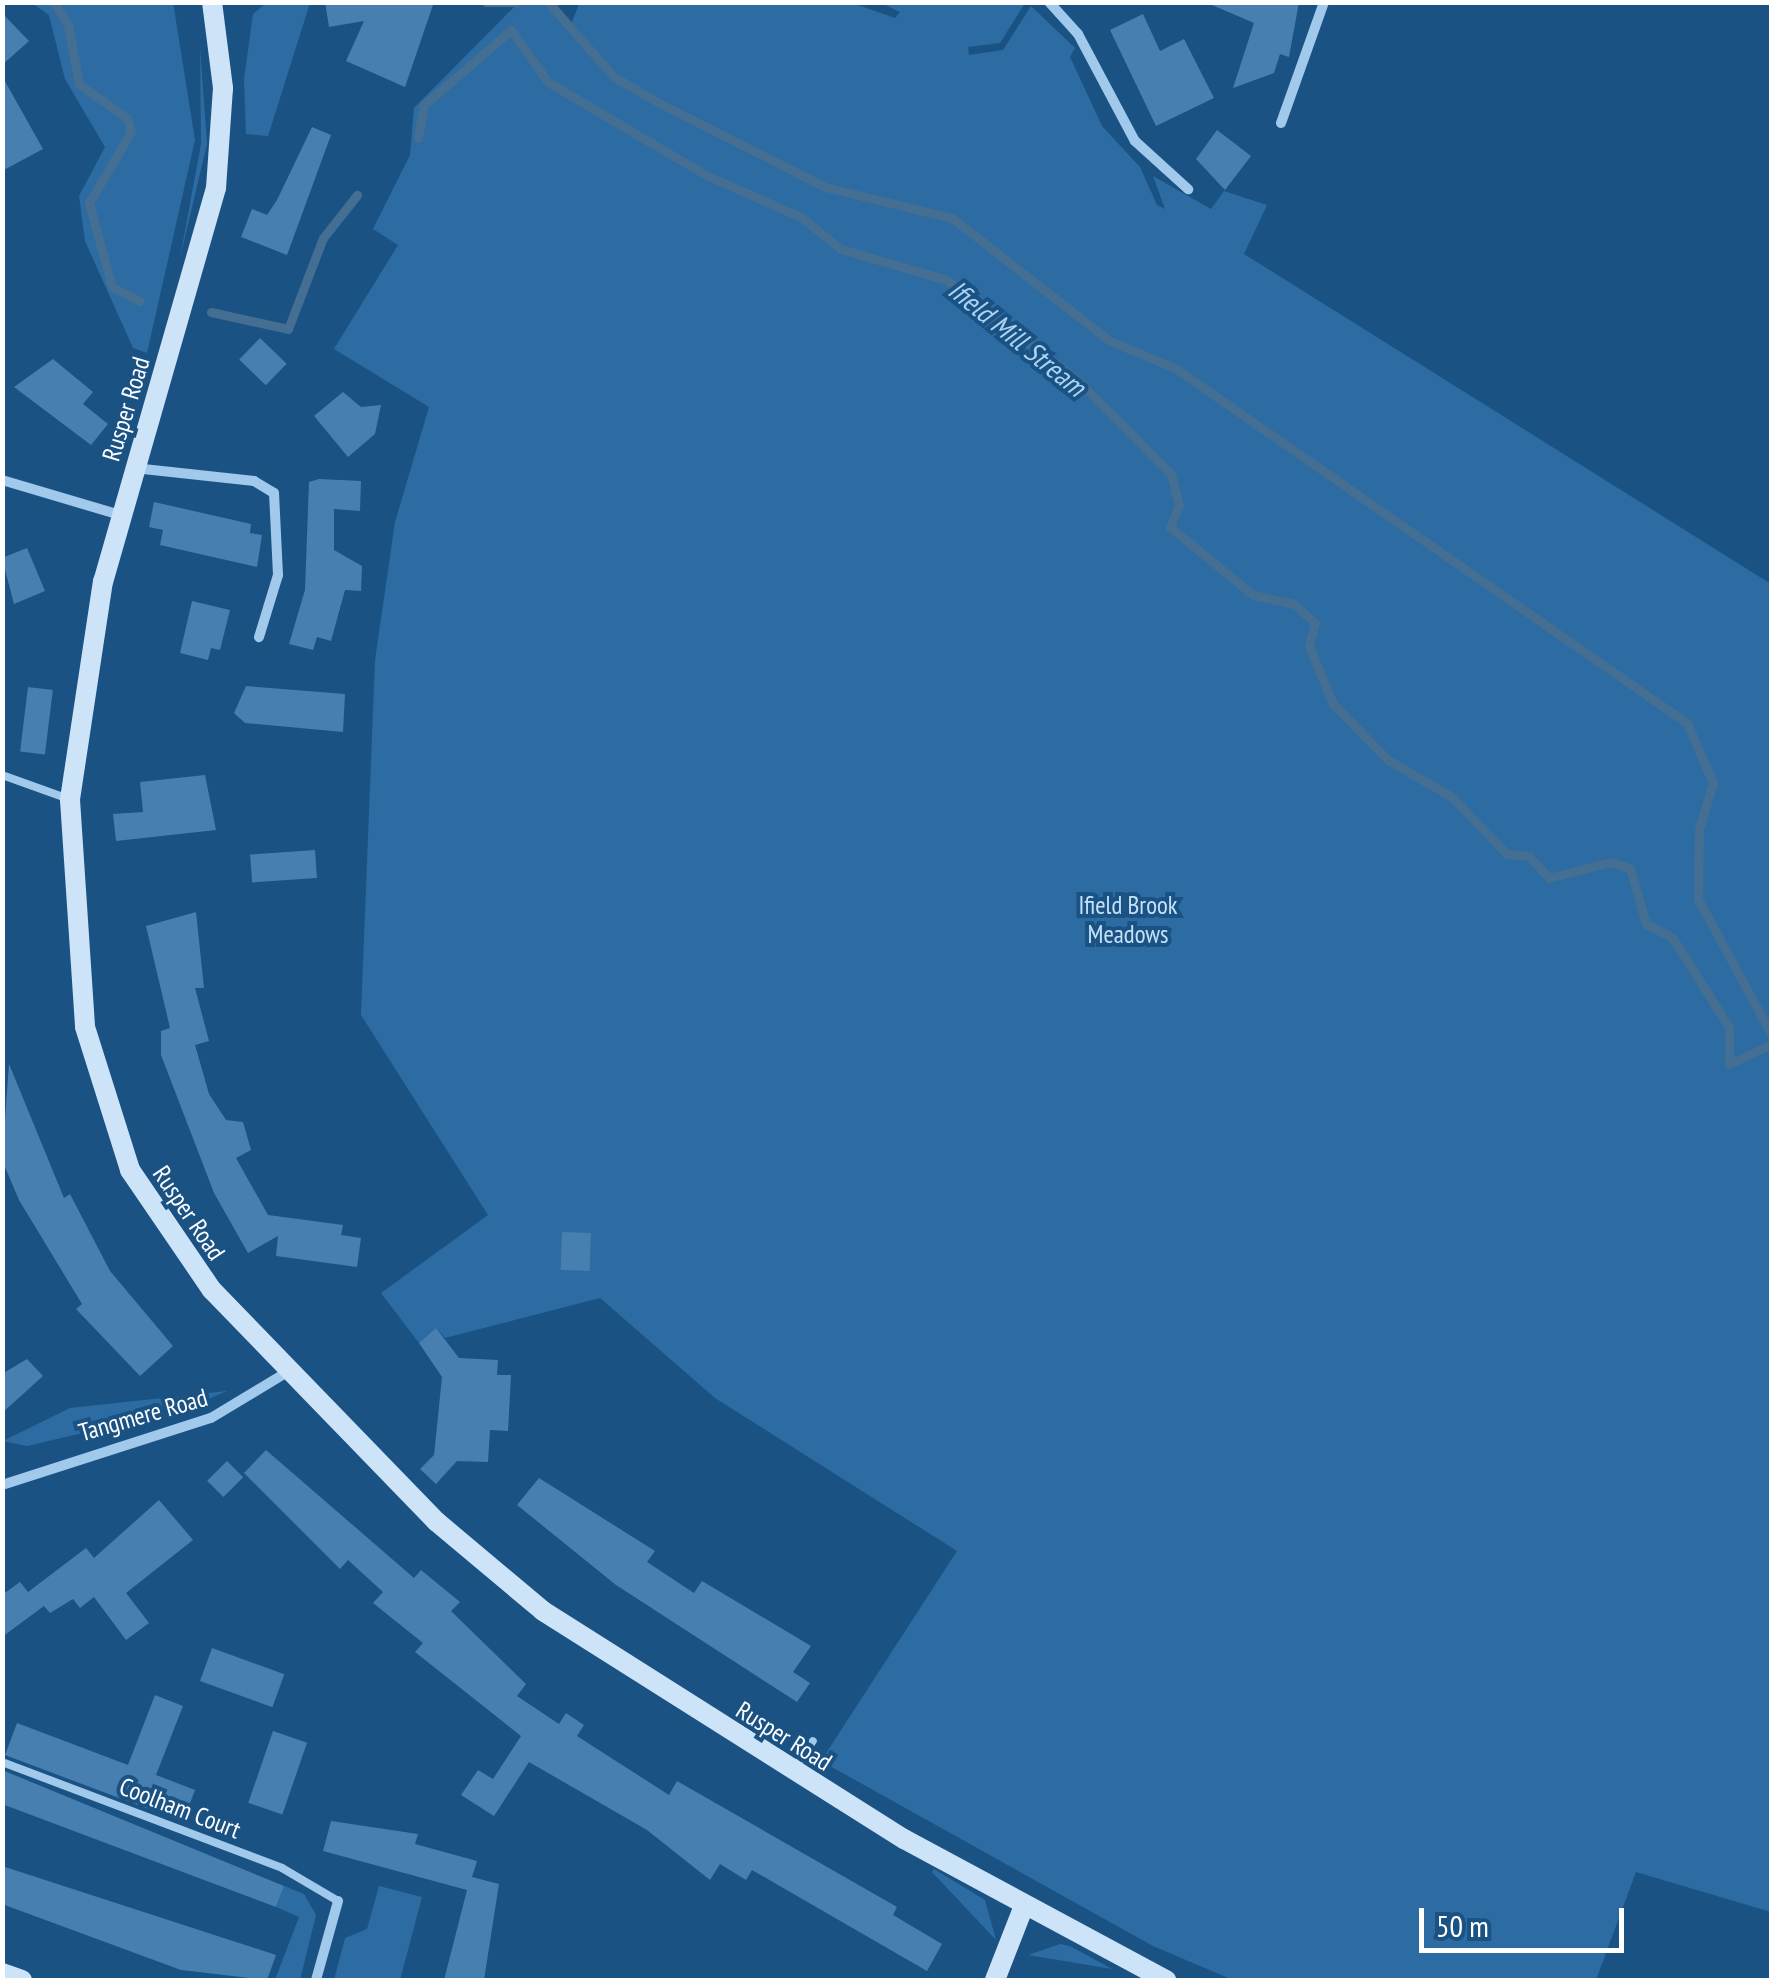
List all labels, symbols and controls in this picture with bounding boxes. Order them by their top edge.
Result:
water label: Ifield Mill Stream [942,273,1092,403]
street label: Rusper Road [96,353,156,465]
park label: Ifield Brook Meadows [1079,891,1177,950]
street label: Rusper Road [147,1160,231,1266]
street label: Tangmere Road [75,1382,211,1448]
street label: Rusper Road [731,1695,837,1777]
street label: Coolham Court [115,1771,245,1845]
scale bar [1424,1888,1629,1950]
text: 50 m [1436,1906,1489,1945]

